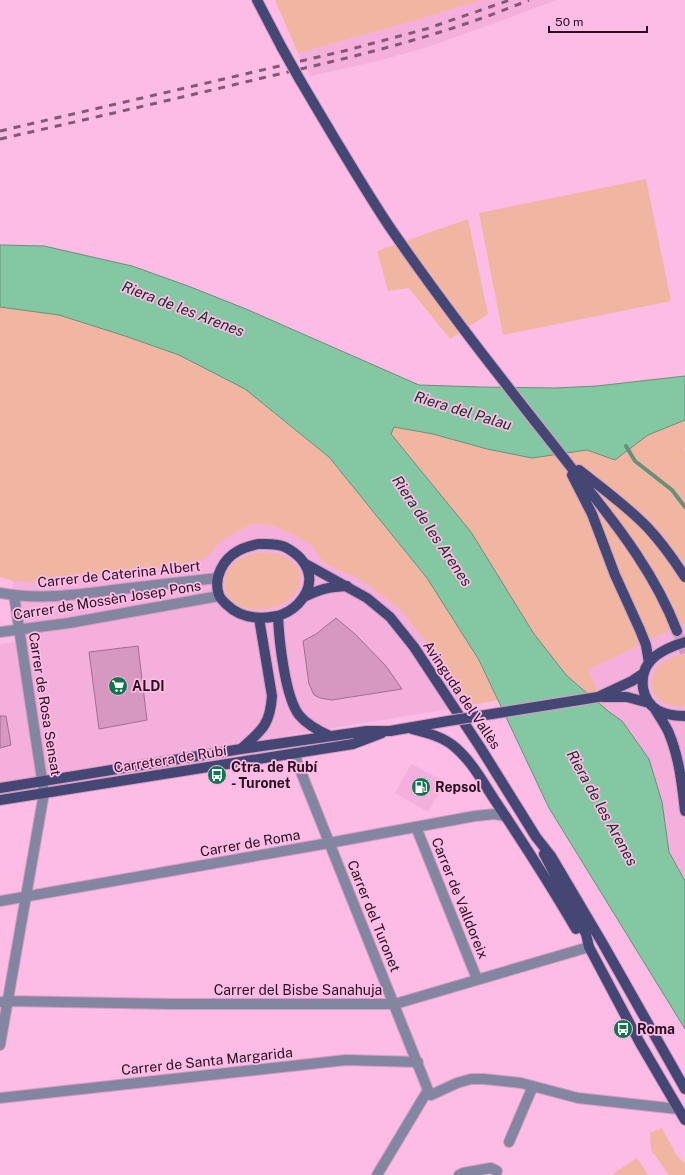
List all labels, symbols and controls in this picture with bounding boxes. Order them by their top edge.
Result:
scale bar [549,8,647,34]
text: 50 m [555,15,583,29]
water label: Riera de les Arenes [120,277,247,340]
water label: Riera del Palau [412,388,514,433]
water label: Riera de les Arenes [389,472,476,589]
street label: Carrer de Caterina Albert [37,557,201,591]
street label: Carrer de Mossèn Josep Pons [12,577,202,623]
street label: Carrer de Rosa Sensat [26,631,64,777]
street label: Avinguda del Vallès [420,638,504,752]
supermarket icon: ALDI [107,675,129,697]
place label: ALDI [132,678,165,694]
street label: Carretera de Rubí [112,742,228,776]
water label: Riera de les Arenes [564,747,641,869]
place label: Ctra. de Rubí - Turonet [231,759,318,791]
bus stop icon: Ctra. de Rubí - Turonet [206,764,228,786]
fuel station icon: Repsol [410,776,432,798]
place label: Repsol [435,779,481,795]
street label: Carrer de Roma [199,826,301,860]
street label: Carrer de Valldoreix [428,835,492,961]
street label: Carrer del Turonet [344,858,404,974]
street label: Carrer del Bisbe Sanahuja [214,982,382,998]
bus stop icon: Roma [612,1018,634,1040]
place label: Roma [637,1021,675,1037]
street label: Carrer de Santa Margarida [120,1044,294,1078]

